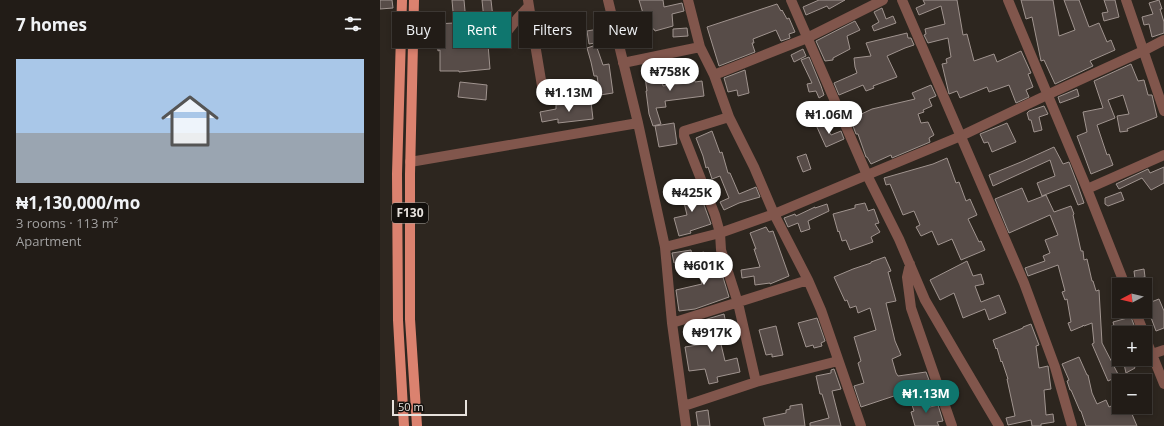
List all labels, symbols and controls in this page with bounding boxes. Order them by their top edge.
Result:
chip: Buy [392,12,445,48]
chip: Rent [453,12,511,48]
chip: Filters [519,12,586,48]
chip: New [594,12,652,48]
text: 7 homes [16,13,87,36]
icon: filters [342,13,364,35]
pin: ₦758K [642,58,698,92]
text: ₦758K [650,62,690,80]
pin: ₦1.13M [536,79,602,113]
text: ₦1.13M [545,83,593,101]
icon: home [154,85,226,157]
pin: ₦1.06M [796,101,862,135]
text: ₦1.06M [805,105,853,123]
pin: ₦425K [664,179,720,213]
text: ₦425K [672,183,712,201]
text: ₦1,130,000/mo [16,191,140,214]
road number: F130 [392,203,428,223]
text: 3 rooms · 113 m² [16,214,118,232]
text: Apartment [16,232,81,250]
pin: ₦601K [676,252,732,286]
text: ₦601K [684,256,724,274]
north arrow [1112,278,1152,318]
map controls [1112,278,1152,414]
pin: ₦917K [684,319,740,353]
text: ₦917K [692,323,732,341]
button: + [1112,326,1152,366]
button: − [1112,374,1152,414]
pin: ₦1.13M [893,380,959,414]
text: ₦1.13M [902,384,950,402]
scale bar [392,398,467,417]
text: 50 m [398,399,424,414]

